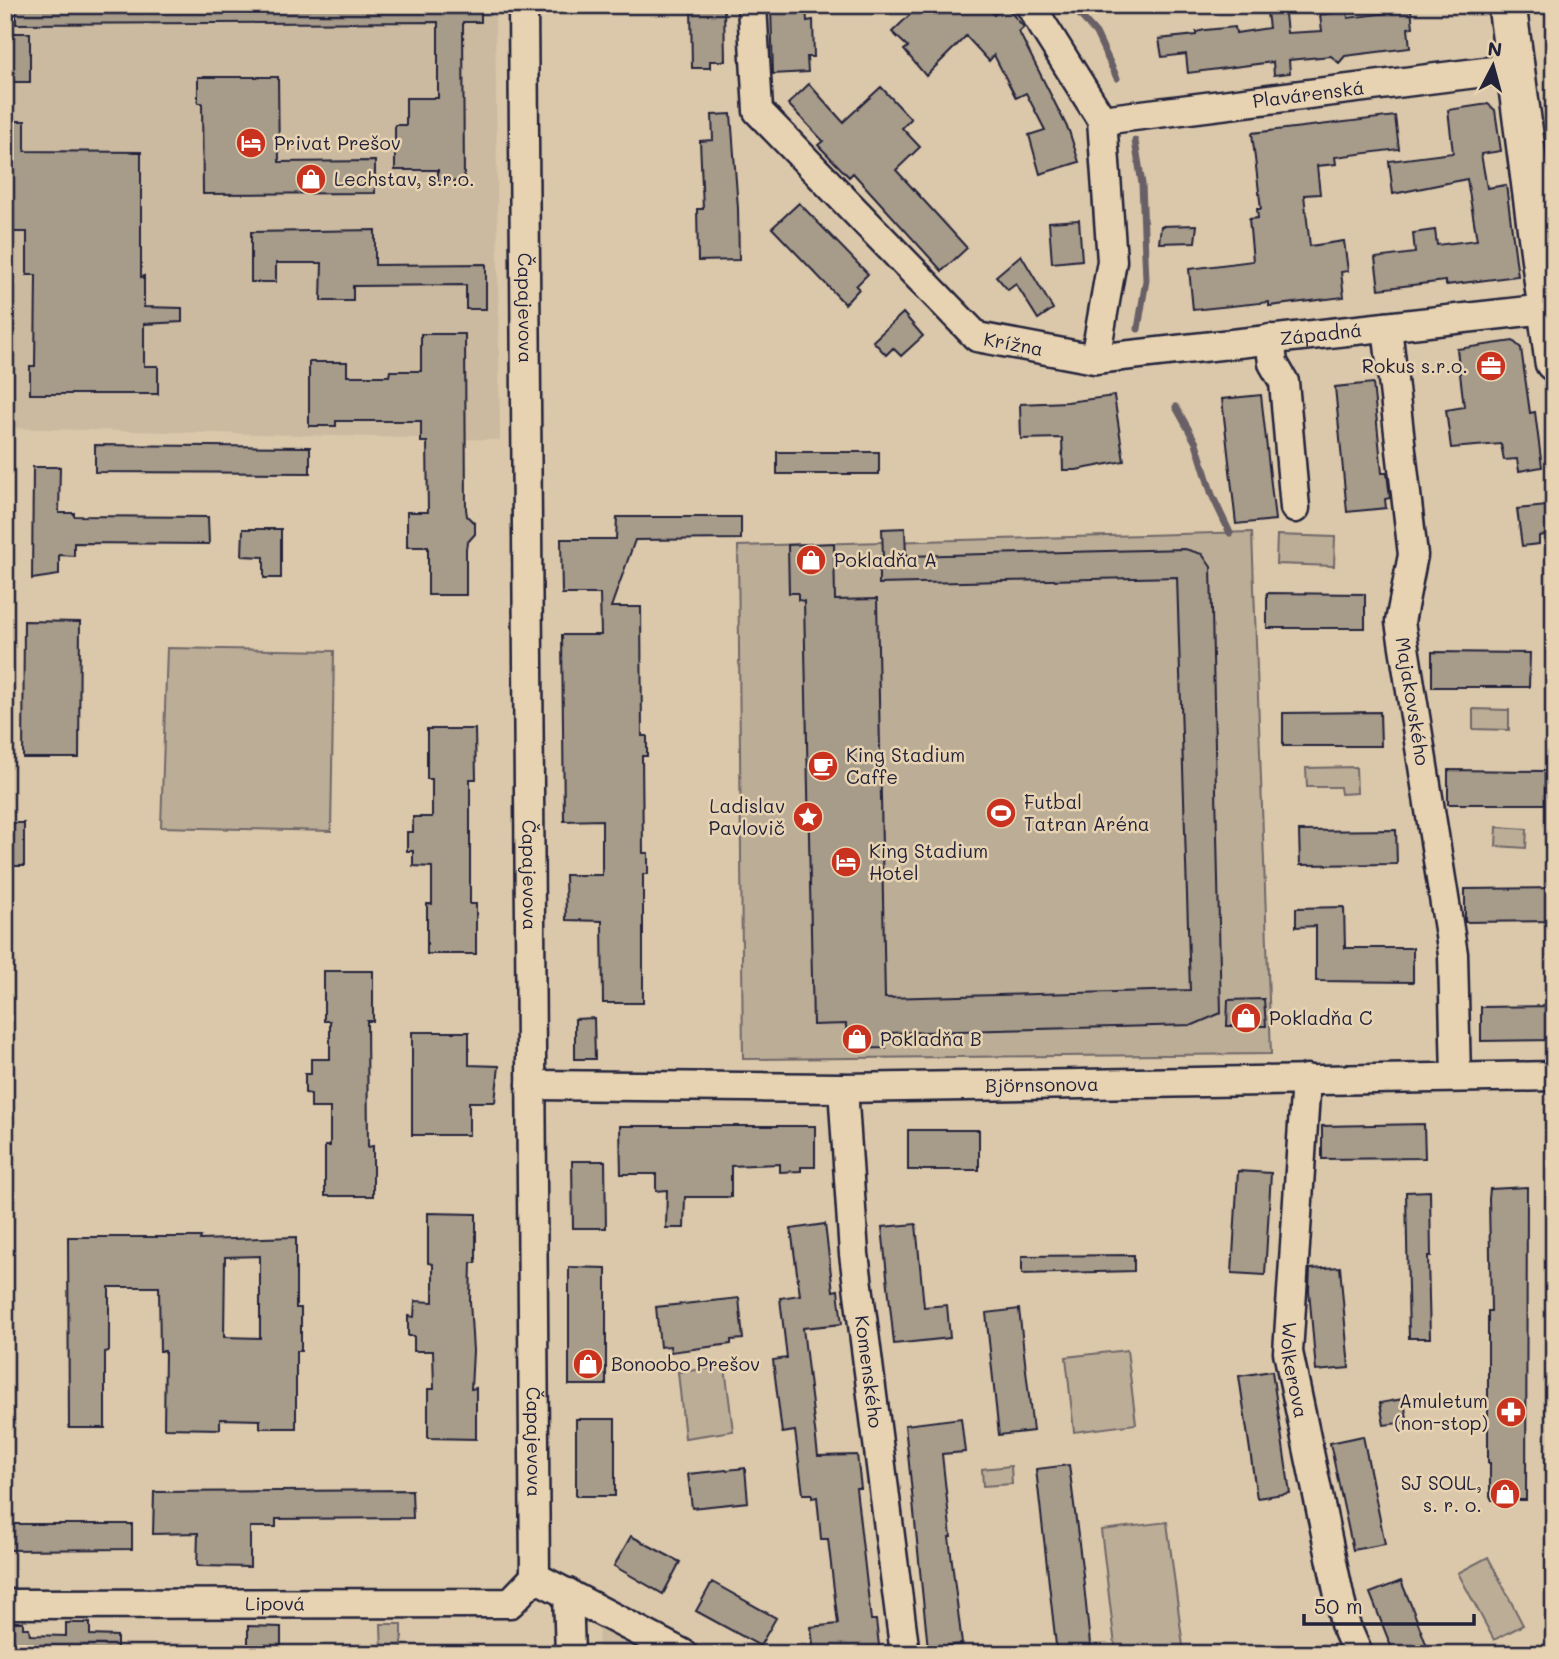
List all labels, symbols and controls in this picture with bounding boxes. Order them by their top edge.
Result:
north arrow [1458,32,1528,102]
text: N [1486,35,1503,62]
street label: Plavárenská [1251,74,1366,113]
hotel icon: Privat Prešov [234,126,268,160]
place label: Privat Prešov [274,130,401,155]
shop icon: Lechstav, s.r.o. [294,162,328,196]
place label: Lechstav, s.r.o. [334,166,475,191]
street label: Čapajevova [513,253,539,363]
street label: Západná [1278,317,1363,350]
street label: Krížna [982,326,1045,361]
office icon: Rokus s.r.o. [1474,349,1508,383]
place label: Rokus s.r.o. [1362,353,1468,378]
shop icon: Pokladňa A [794,543,828,577]
place label: Pokladňa A [834,547,937,572]
street label: Majakovského [1391,635,1436,767]
place label: King Stadium Caffe [846,742,965,789]
cafe icon: King Stadium Caffe [806,749,840,783]
place label: Futbal Tatran Aréna [1024,789,1150,836]
place label: Ladislav Pavlovič [708,793,785,840]
sports icon: Futbal Tatran Aréna [984,796,1018,830]
place icon: Ladislav Pavlovič [791,800,825,834]
street label: Čapajevova [517,820,543,930]
place label: King Stadium Hotel [869,838,988,885]
hotel icon: King Stadium Hotel [829,845,863,879]
shop icon: Pokladňa C [1229,1001,1263,1035]
place label: Pokladňa C [1269,1005,1373,1030]
shop icon: Pokladňa B [840,1022,874,1056]
place label: Pokladňa B [880,1026,982,1051]
street label: Björnsonova [985,1071,1099,1098]
street label: Komenského [850,1314,889,1429]
street label: Wolkerova [1276,1321,1314,1420]
shop icon: Bonoobo Prešov [571,1347,605,1381]
place label: Bonoobo Prešov [611,1351,760,1376]
street label: Čapajevova [522,1387,547,1497]
place label: Amuletum (non-stop) [1394,1388,1488,1435]
pharmacy icon: Amuletum (non-stop) [1494,1395,1528,1429]
place label: SJ SOUL, s. r. o. [1401,1470,1482,1517]
shop icon: SJ SOUL, s. r. o. [1488,1477,1522,1511]
scale bar [1304,1582,1473,1626]
street label: Lipová [245,1590,305,1616]
text: 50 m [1314,1592,1363,1619]

